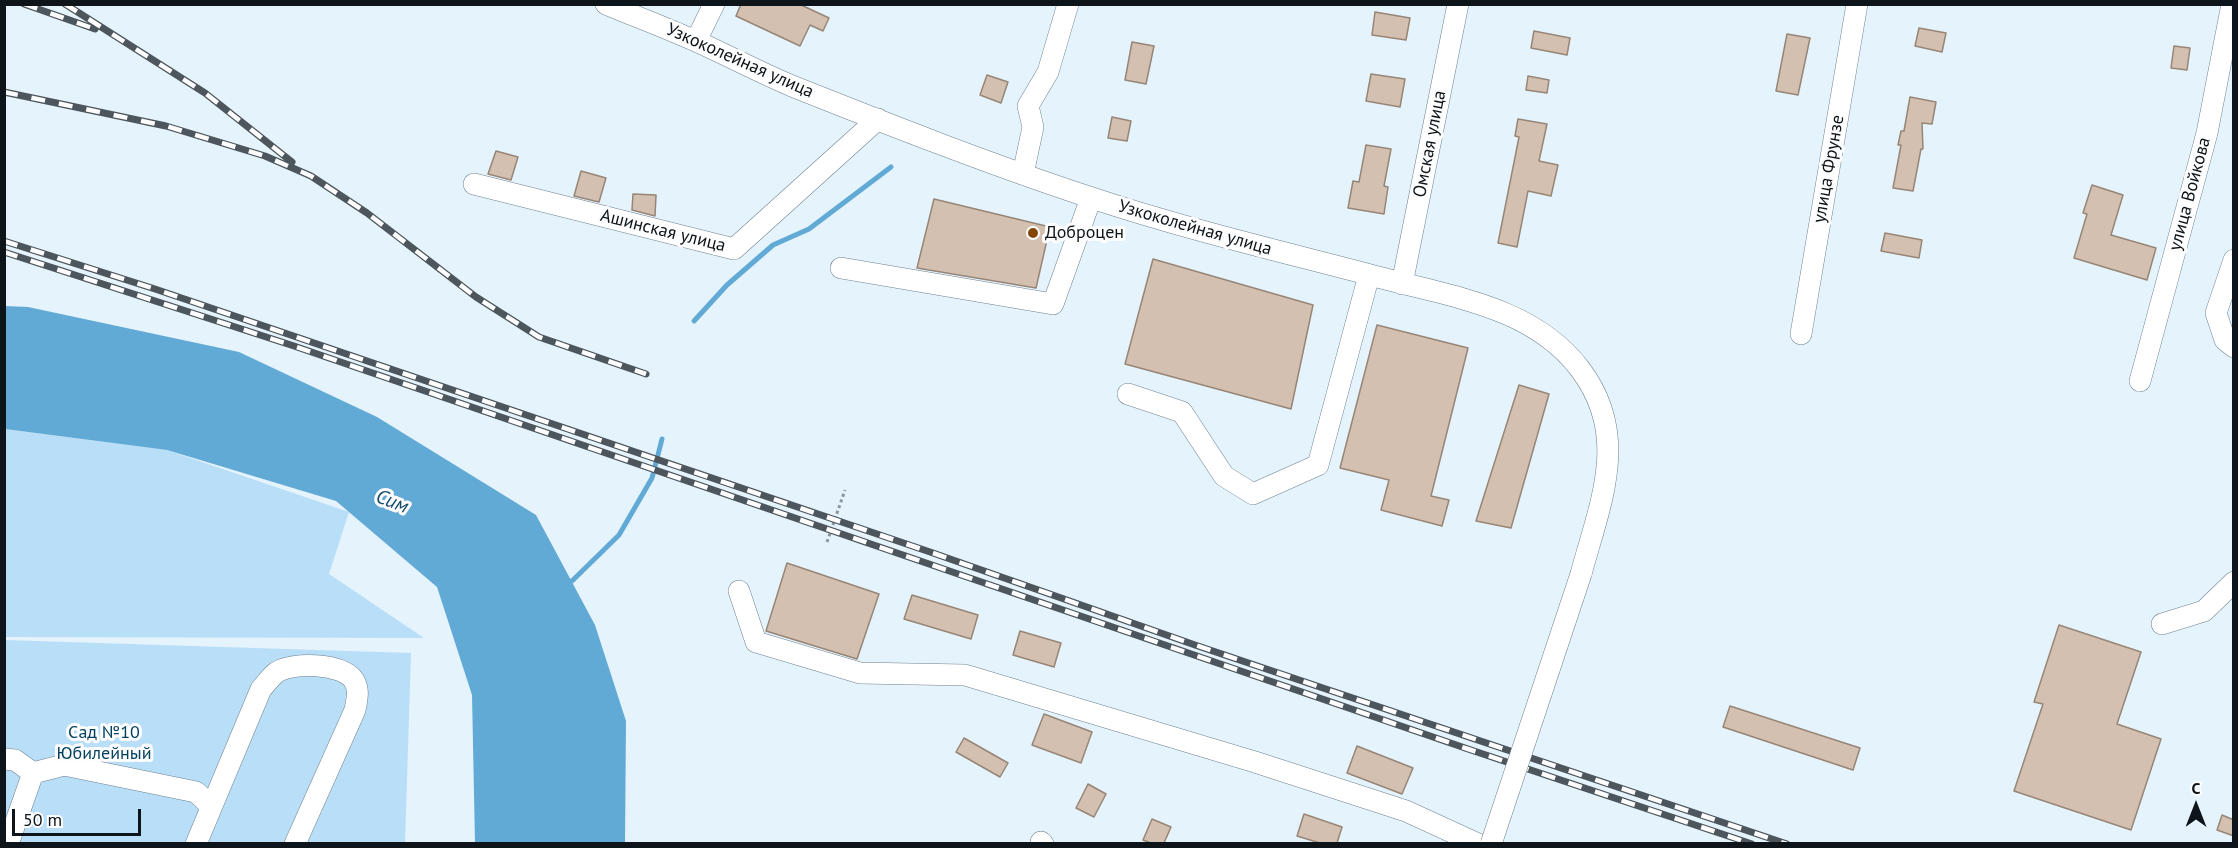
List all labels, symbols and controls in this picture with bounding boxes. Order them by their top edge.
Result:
street label: Узкоколейная улица [663,19,817,103]
street label: Омская улица [1409,89,1451,199]
street label: улица Фрунзе [1809,113,1849,225]
street label: улица Войкова [2164,135,2216,253]
street label: Узкоколейная улица [1116,196,1274,260]
street label: Ашинская улица [598,205,728,257]
place label: Доброцен [1045,222,1124,244]
marker: Доброцен [1026,226,1040,240]
water label: Сим [372,485,412,519]
park label: Сад №10 Юбилейный [56,722,152,764]
north arrow [2166,776,2226,836]
text: С [2192,778,2200,798]
scale bar [15,797,144,835]
text: 50 m [23,808,62,831]

